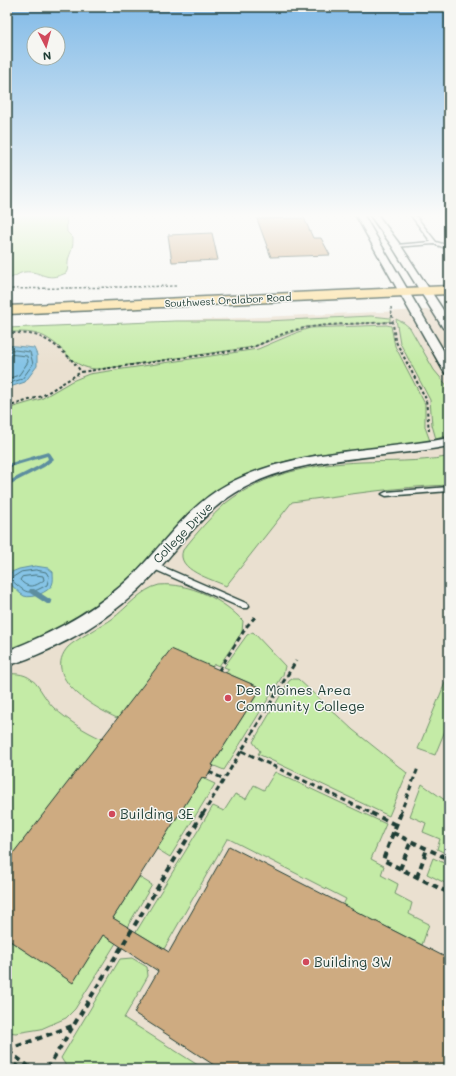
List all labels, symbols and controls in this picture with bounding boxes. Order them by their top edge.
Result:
north arrow [26,26,66,66]
text: N [42,49,52,64]
street label: Southwest Oralabor Road [164,290,292,310]
street label: College Drive [149,498,216,566]
place label: Des Moines Area Community College [236,680,365,715]
marker: Des Moines Area Community College [223,693,233,703]
place label: Building 3E [120,804,194,823]
marker: Building 3E [107,809,117,819]
place label: Building 3W [314,952,392,971]
marker: Building 3W [301,957,311,967]

